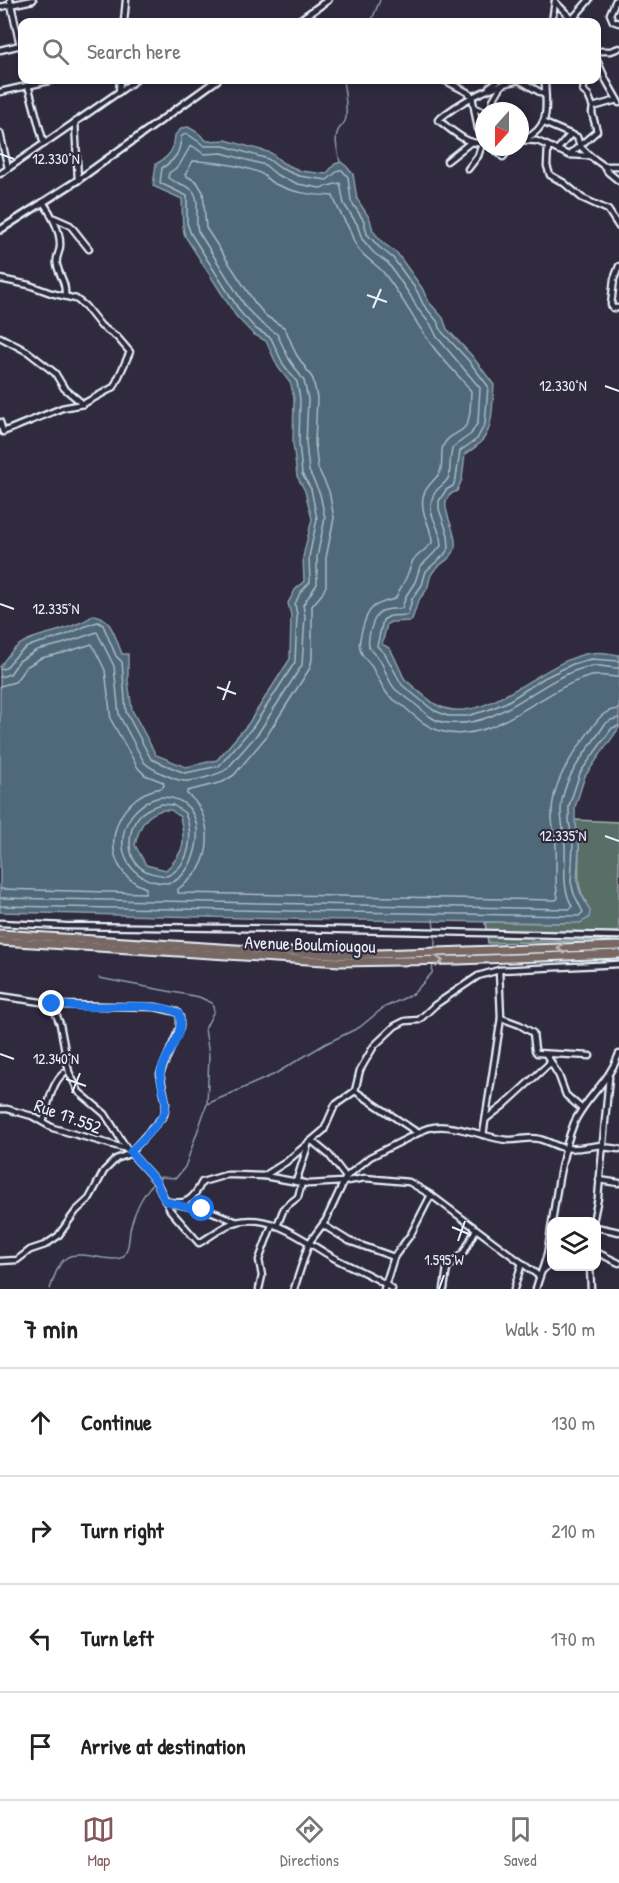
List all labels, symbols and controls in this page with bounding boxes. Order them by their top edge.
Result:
search box [18,18,601,84]
icon: search [39,35,72,68]
text: Search here [87,36,181,66]
north arrow [475,102,529,156]
text: 12.330°N [32,148,80,169]
text: 12.330°N [539,375,587,396]
text: 12.335°N [33,598,79,619]
text: 12.335°N [540,825,586,846]
street label: Avenue Boulmiougou [244,929,376,959]
one-way arrow [556,942,565,955]
one-way arrow [434,955,443,967]
route end [38,990,64,1016]
text: 12.340°N [33,1048,79,1069]
street label: Rue 17.552 [31,1092,106,1140]
route start [188,1195,214,1221]
map controls [547,1217,601,1271]
button: layers [547,1217,601,1271]
text: 1.595°W [424,1249,465,1270]
text: 7 min [24,1311,78,1346]
text: Walk · 510 m [505,1315,595,1342]
icon: ahead [24,1406,57,1439]
text: Continue [81,1407,152,1437]
text: 130 m [552,1409,595,1436]
icon: right [24,1514,57,1547]
text: Turn right [81,1515,164,1545]
text: 210 m [551,1517,595,1544]
icon: left [24,1622,57,1655]
text: Turn left [81,1623,154,1653]
text: 170 m [551,1625,595,1652]
icon: arrive [24,1730,57,1763]
text: Arrive at destination [81,1731,246,1761]
tab: Map [82,1813,115,1871]
tab: Directions [280,1813,339,1871]
tab: Saved [504,1813,537,1871]

